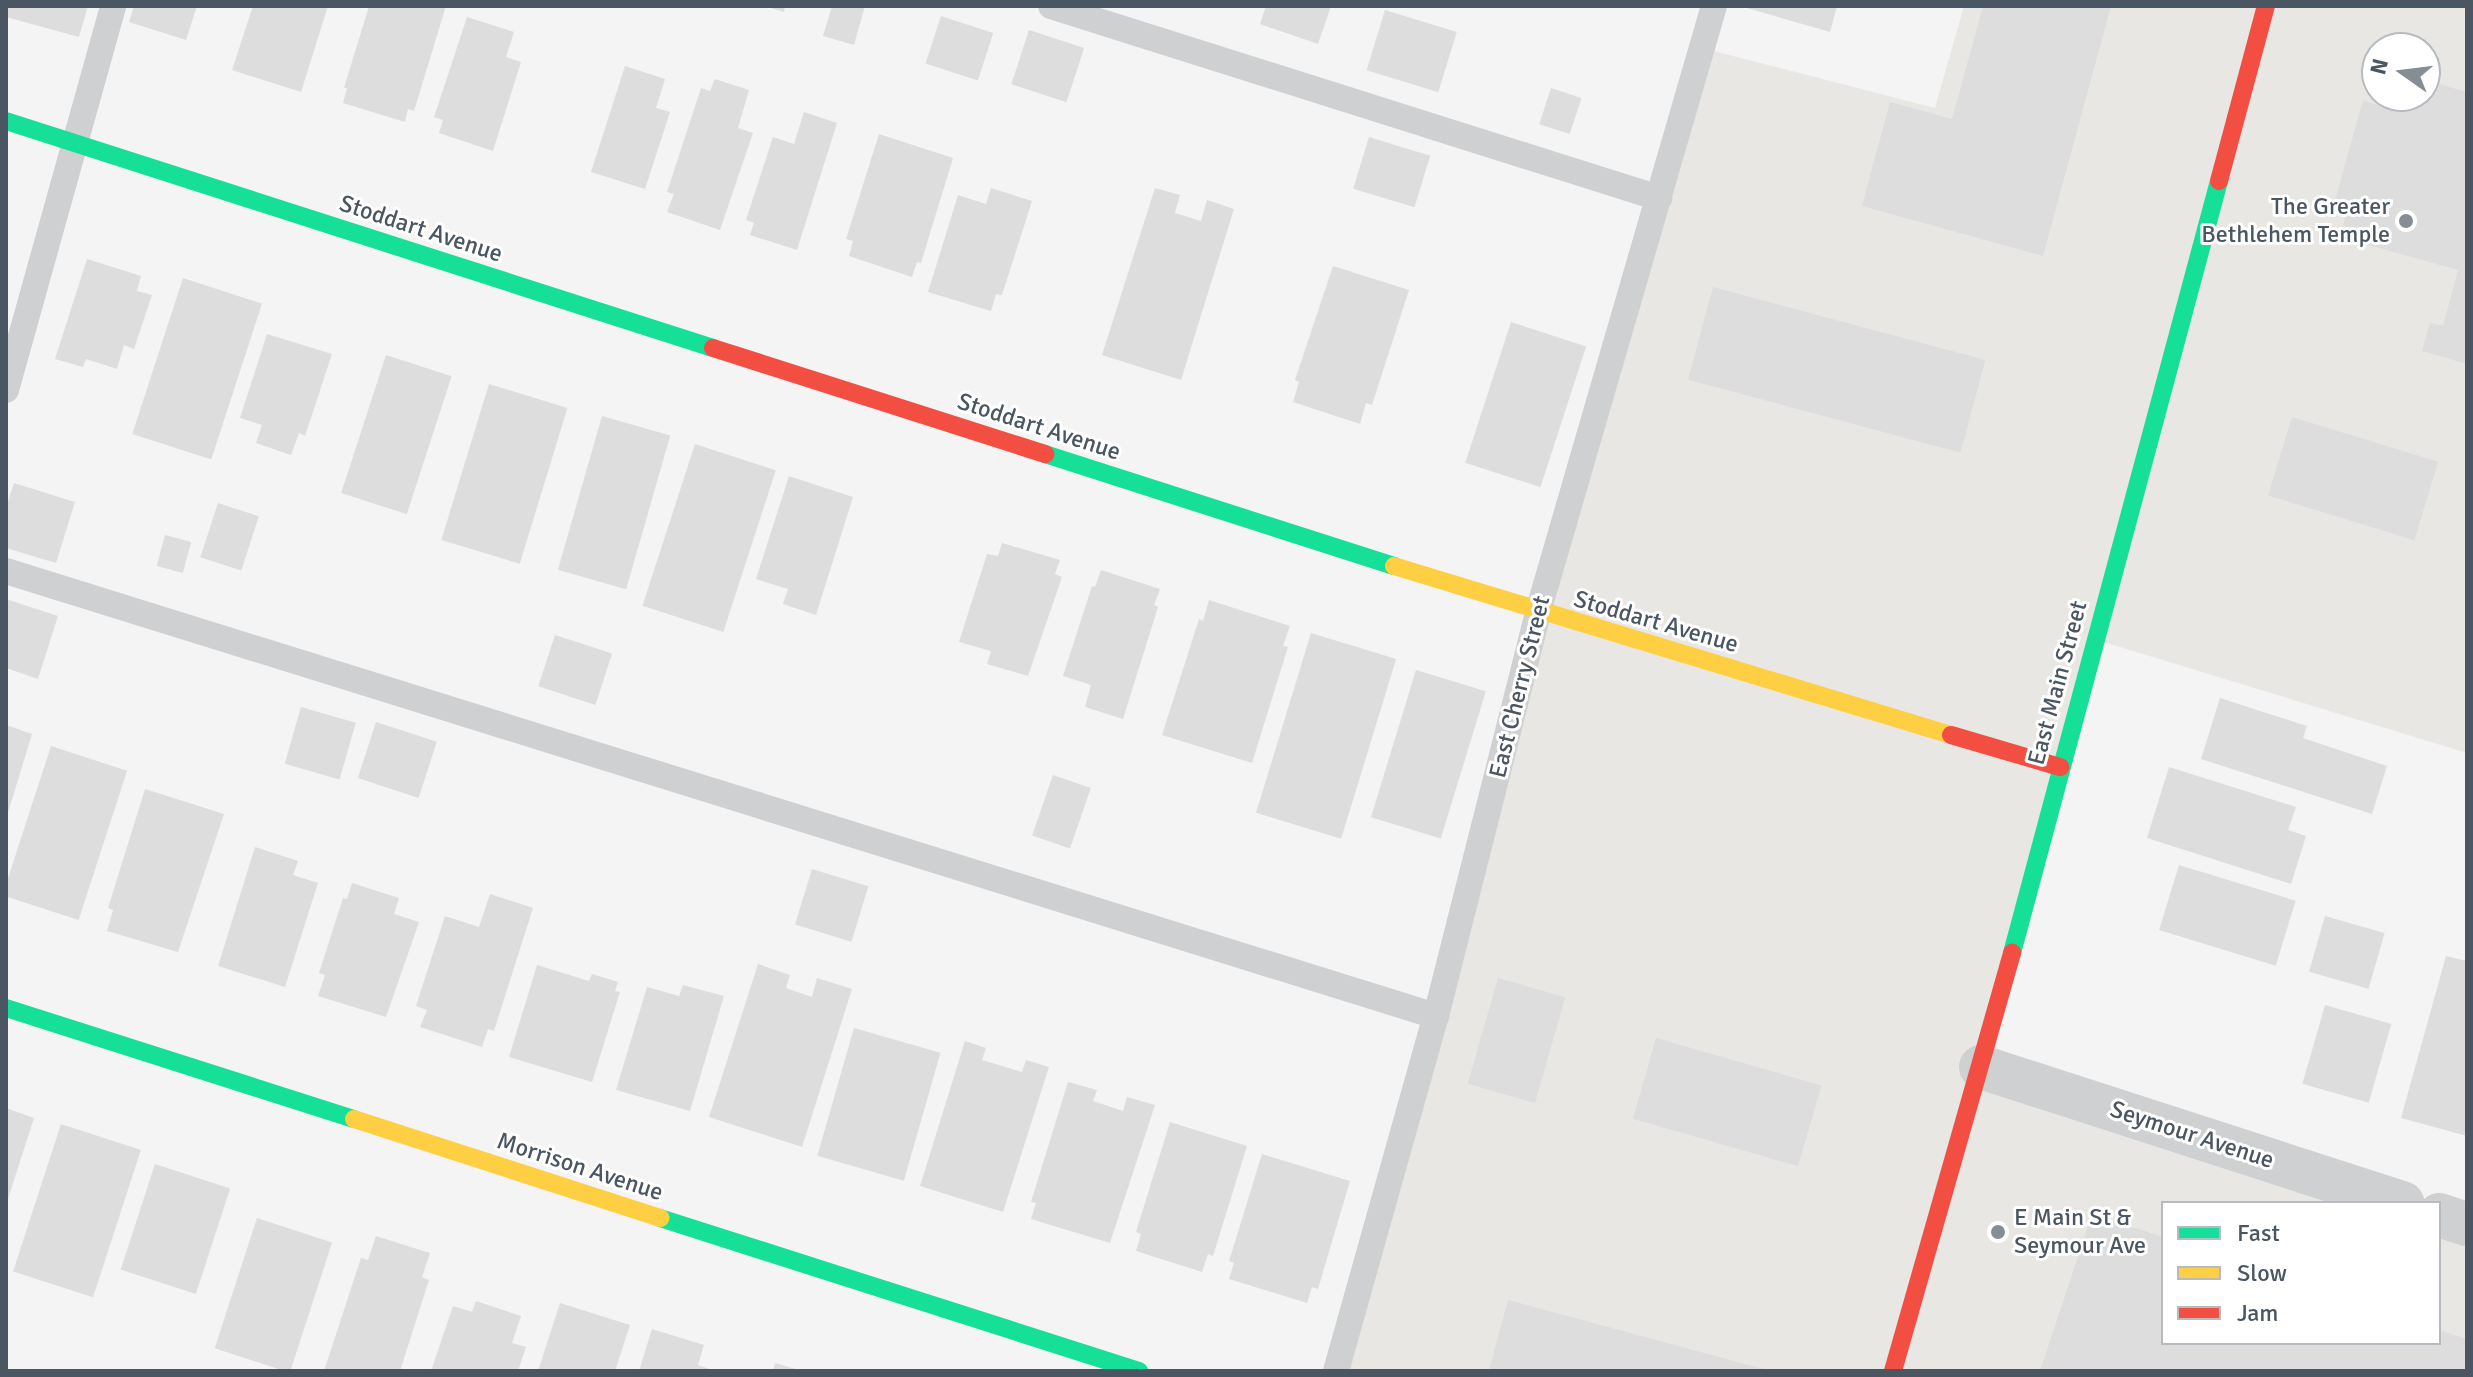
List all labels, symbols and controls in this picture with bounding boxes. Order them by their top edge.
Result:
north arrow [2361,32,2441,112]
text: N [2364,56,2394,77]
street label: Stoddart Avenue [336,189,506,269]
place label: The Greater Bethlehem Temple [2201,193,2390,249]
marker: The Greater Bethlehem Temple [2397,212,2415,230]
street label: Stoddart Avenue [954,387,1124,467]
street label: Stoddart Avenue [1570,585,1742,659]
street label: East Cherry Street [1483,593,1557,781]
street label: East Main Street [2022,598,2094,768]
street label: Seymour Avenue [2107,1095,2277,1175]
street label: Morrison Avenue [493,1127,667,1207]
legend [2161,1201,2441,1345]
place label: E Main St & Seymour Ave [2014,1204,2146,1260]
text: Fast [2237,1218,2280,1248]
marker: E Main St & Seymour Ave [1989,1223,2007,1241]
text: Slow [2237,1258,2287,1288]
text: Jam [2237,1298,2278,1328]

